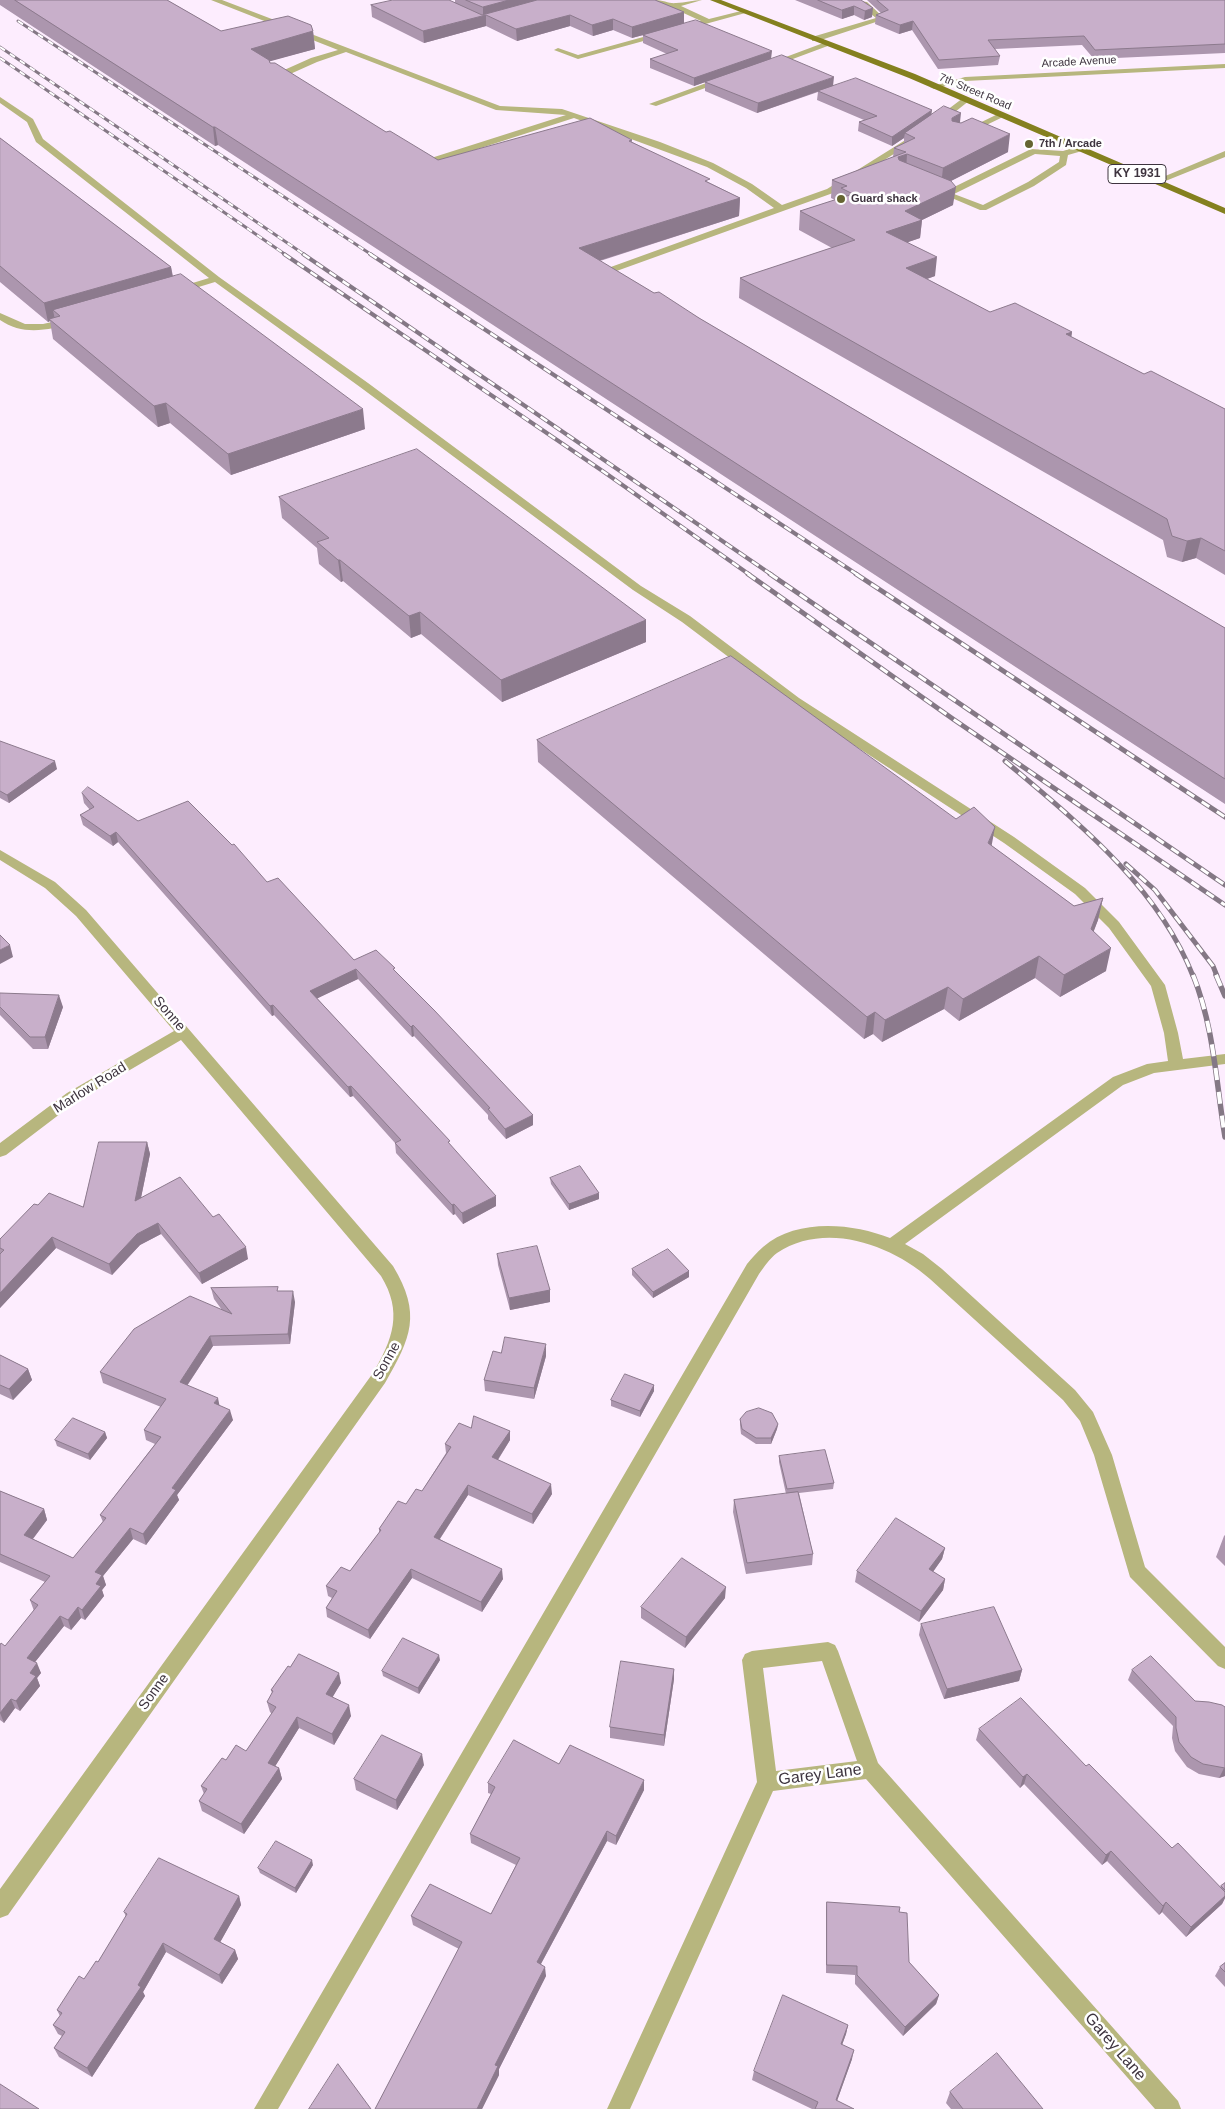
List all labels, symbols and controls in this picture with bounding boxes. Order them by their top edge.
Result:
street label: Arcade Avenue [1041,53,1117,71]
street label: 7th Street Road [937,71,1013,113]
place label: 7th / Arcade [1039,137,1102,151]
marker: 7th / Arcade [1023,138,1035,150]
road number: KY 1931 [1108,164,1166,183]
place label: Guard shack [851,192,918,206]
marker: Guard shack [835,193,847,205]
street label: Sonne [149,993,189,1035]
street label: Marlow Road [51,1059,129,1117]
street label: Sonne [370,1339,404,1383]
street label: Sonne [135,1671,173,1713]
street label: Garey Lane [777,1760,863,1790]
street label: Garey Lane [1080,2009,1150,2085]

